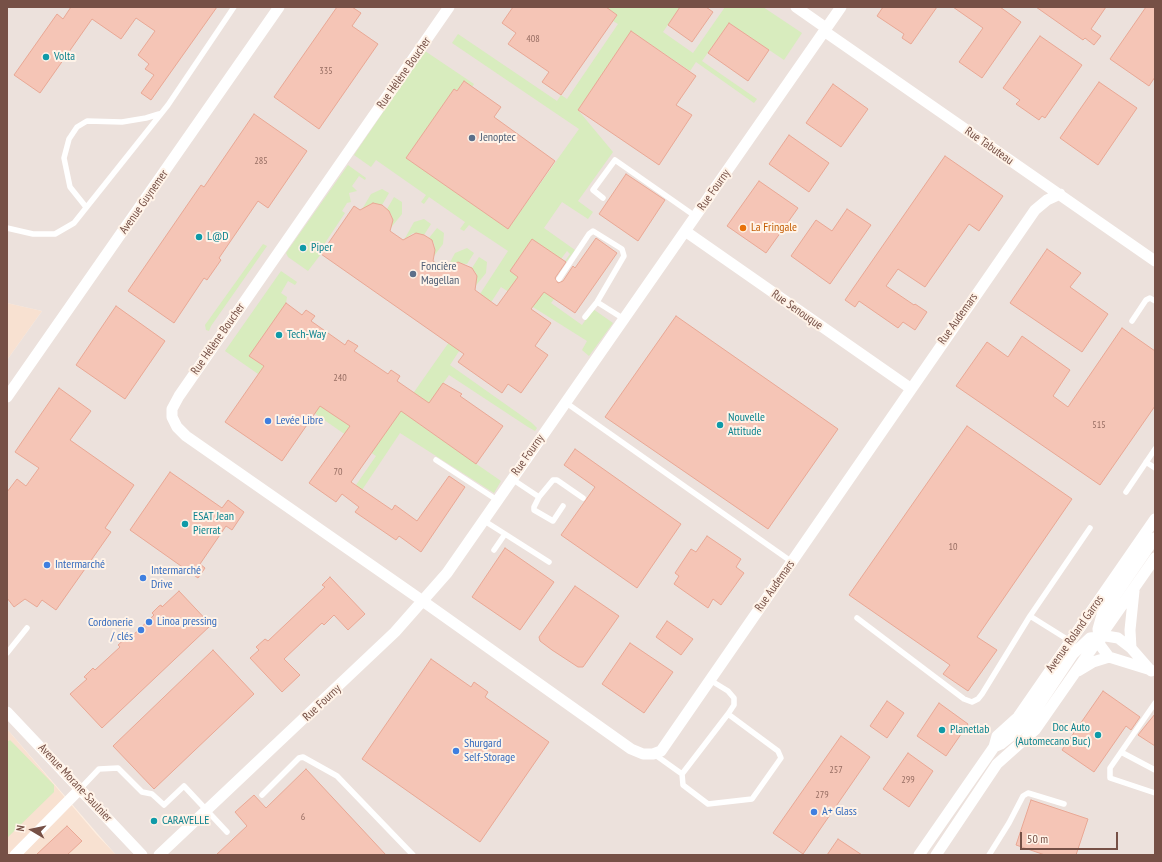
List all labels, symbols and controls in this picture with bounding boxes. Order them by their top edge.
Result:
house number: 408 [526,33,540,45]
street label: Rue Hélène Boucher [374,34,434,112]
place label: Volta [54,50,75,64]
marker: Volta [41,52,51,62]
house number: 335 [319,65,333,77]
street label: Rue Tabuteau [962,124,1016,168]
place label: Jenoptec [480,131,516,145]
marker: Jenoptec [467,133,477,143]
house number: 285 [254,155,268,167]
street label: Avenue Guynemer [117,167,171,237]
street label: Rue Fourny [695,167,733,213]
place label: La Fringale [751,221,797,235]
marker: La Fringale [738,223,748,233]
place label: L@D [207,230,229,244]
marker: L@D [194,232,204,242]
place label: Piper [311,241,332,255]
marker: Piper [298,243,308,253]
place label: Foncière Magellan [421,260,459,288]
marker: Foncière Magellan [408,269,418,279]
street label: Rue Senouque [768,287,826,333]
street label: Rue Audemars [935,291,981,347]
street label: Rue Hélène Boucher [188,300,248,378]
place label: Tech-Way [287,328,326,342]
marker: Tech-Way [274,330,284,340]
house number: 240 [333,372,347,384]
place label: Nouvelle Attitude [728,411,765,439]
place label: Levée Libre [276,414,323,428]
marker: Levée Libre [263,416,273,426]
house number: 515 [1092,419,1106,431]
marker: Nouvelle Attitude [715,420,725,430]
street label: Rue Fourny [509,432,547,478]
house number: 70 [334,466,342,478]
place label: ESAT Jean Pierrat [193,510,234,538]
marker: ESAT Jean Pierrat [180,519,190,529]
house number: 10 [949,541,957,553]
place label: Intermarché [55,558,105,572]
street label: Rue Audemars [752,558,798,614]
marker: Intermarché [42,560,52,570]
place label: Intermarché Drive [151,564,201,592]
marker: Intermarché Drive [138,573,148,583]
street label: Avenue Roland Garros [1043,593,1107,675]
place label: Linoa pressing [157,615,217,629]
place label: Cordonerie / clés [88,616,133,644]
marker: Linoa pressing [144,617,154,627]
marker: Cordonerie / clés [136,625,146,635]
street label: Rue Fourny [300,682,344,724]
place label: Doc Auto (Automecano Buc) [1015,721,1090,749]
place label: Planetlab [950,723,989,737]
marker: Planetlab [937,725,947,735]
marker: Doc Auto (Automecano Buc) [1093,730,1103,740]
place label: Shurgard Self-Storage [464,737,515,765]
street label: Avenue Morane-Saulnier [35,741,115,825]
marker: Shurgard Self-Storage [451,746,461,756]
house number: 257 [829,764,843,776]
house number: 299 [901,774,915,786]
house number: 279 [815,789,829,801]
place label: A+ Glass [822,805,857,819]
marker: A+ Glass [809,807,819,817]
north arrow [12,810,52,850]
house number: 6 [301,811,305,823]
place label: CARAVELLE [162,814,209,828]
marker: CARAVELLE [149,816,159,826]
text: N [13,824,28,832]
scale bar [1022,824,1120,850]
text: 50 m [1027,831,1048,846]

